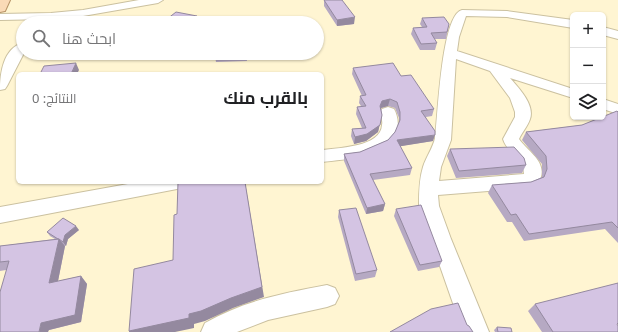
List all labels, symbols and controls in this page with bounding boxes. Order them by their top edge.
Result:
map controls [570,12,606,120]
button: + [570,12,606,48]
search box [16,16,324,60]
icon: search [30,27,52,49]
text: ابحث هنا [62,28,116,48]
button: − [570,48,606,84]
button: layers [570,84,606,120]
text: بالقرب منك [223,86,308,109]
text: النتائج: 0 [32,89,77,107]

